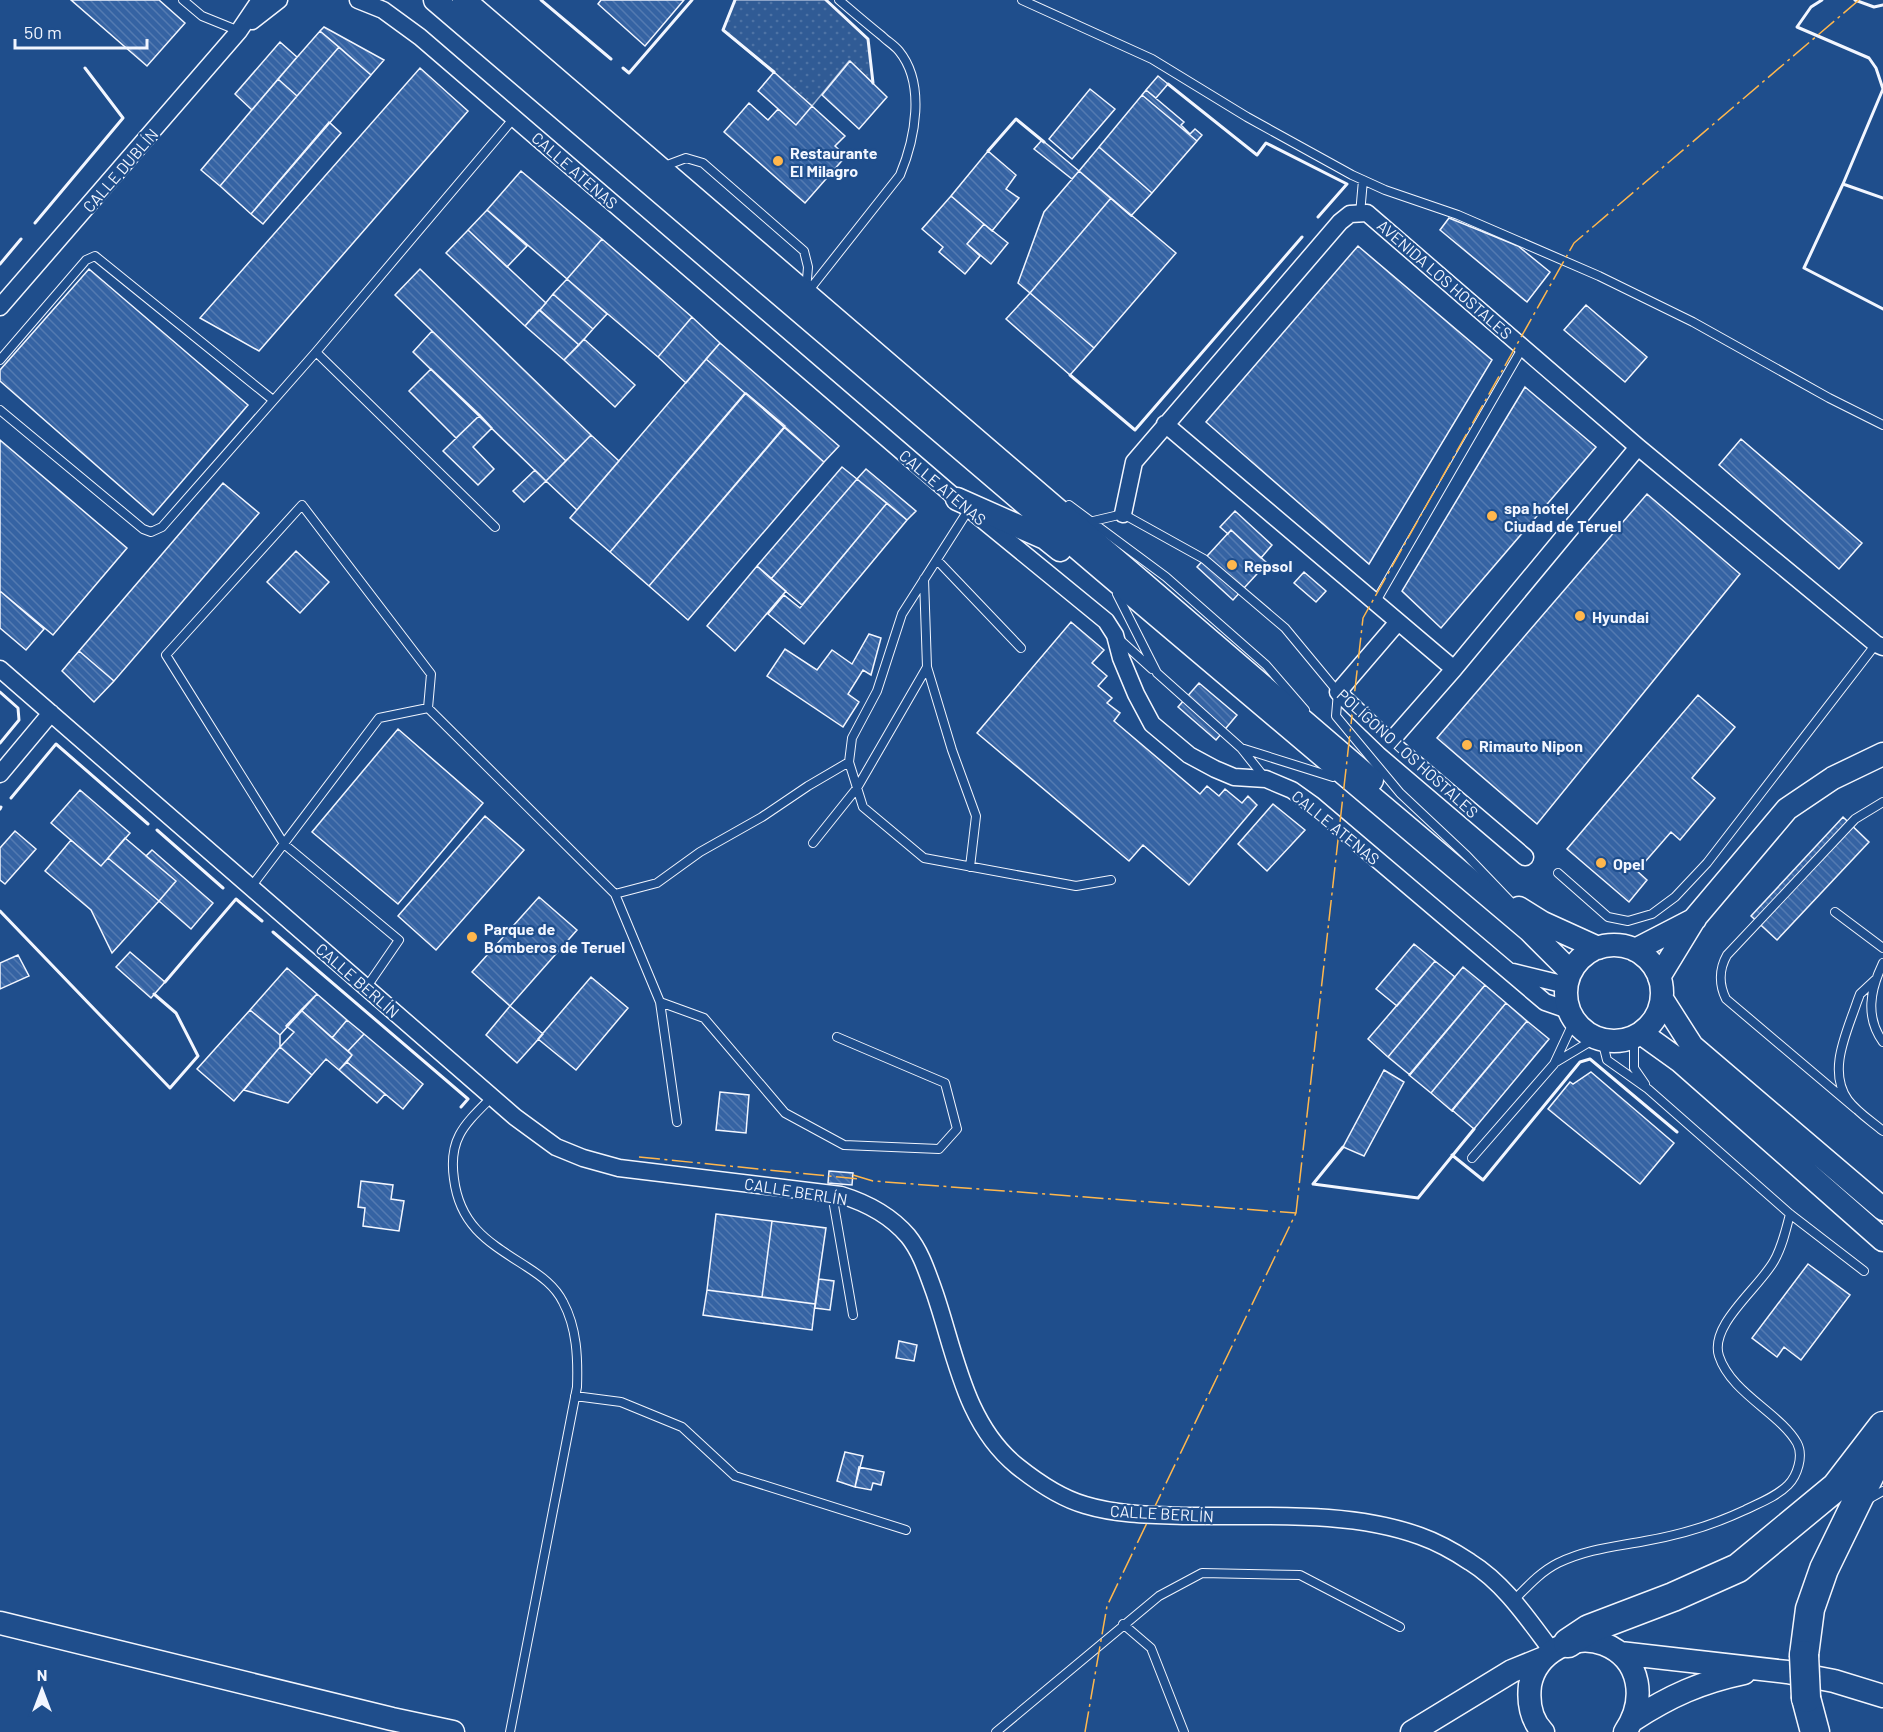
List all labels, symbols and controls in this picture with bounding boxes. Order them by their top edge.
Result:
scale bar [15,12,147,50]
text: 50 m [24,21,62,43]
street label: CALLE DUBLÍN [78,124,162,216]
street label: CALLE ATENAS [528,128,622,212]
place label: Restaurante El Milagro [790,143,878,180]
marker: Restaurante El Milagro [771,154,785,168]
street label: AVENIDA LOS HOSTALES [1374,215,1516,343]
street label: CALLE ATENAS [896,445,990,529]
place label: spa hotel Ciudad de Teruel [1504,498,1622,535]
marker: spa hotel Ciudad de Teruel [1485,509,1499,523]
place label: Repsol [1244,556,1292,575]
marker: Repsol [1225,558,1239,572]
place label: Hyundai [1592,607,1649,626]
marker: Hyundai [1573,609,1587,623]
street label: POLÍGONO LOS HOSTALES [1334,685,1482,821]
place label: Rimauto Nipon [1479,736,1583,755]
marker: Rimauto Nipon [1460,738,1474,752]
street label: CALLE ATENAS [1288,786,1384,868]
place label: Opel [1613,854,1645,873]
marker: Opel [1594,856,1608,870]
place label: Parque de Bomberos de Teruel [484,919,625,956]
marker: Parque de Bomberos de Teruel [465,930,479,944]
street label: CALLE BERLÍN [313,939,403,1021]
street label: CALLE BERLÍN [743,1173,849,1209]
street label: CALLE BERLÍN [1110,1501,1214,1525]
north arrow [12,1660,72,1720]
text: N [37,1665,47,1684]

